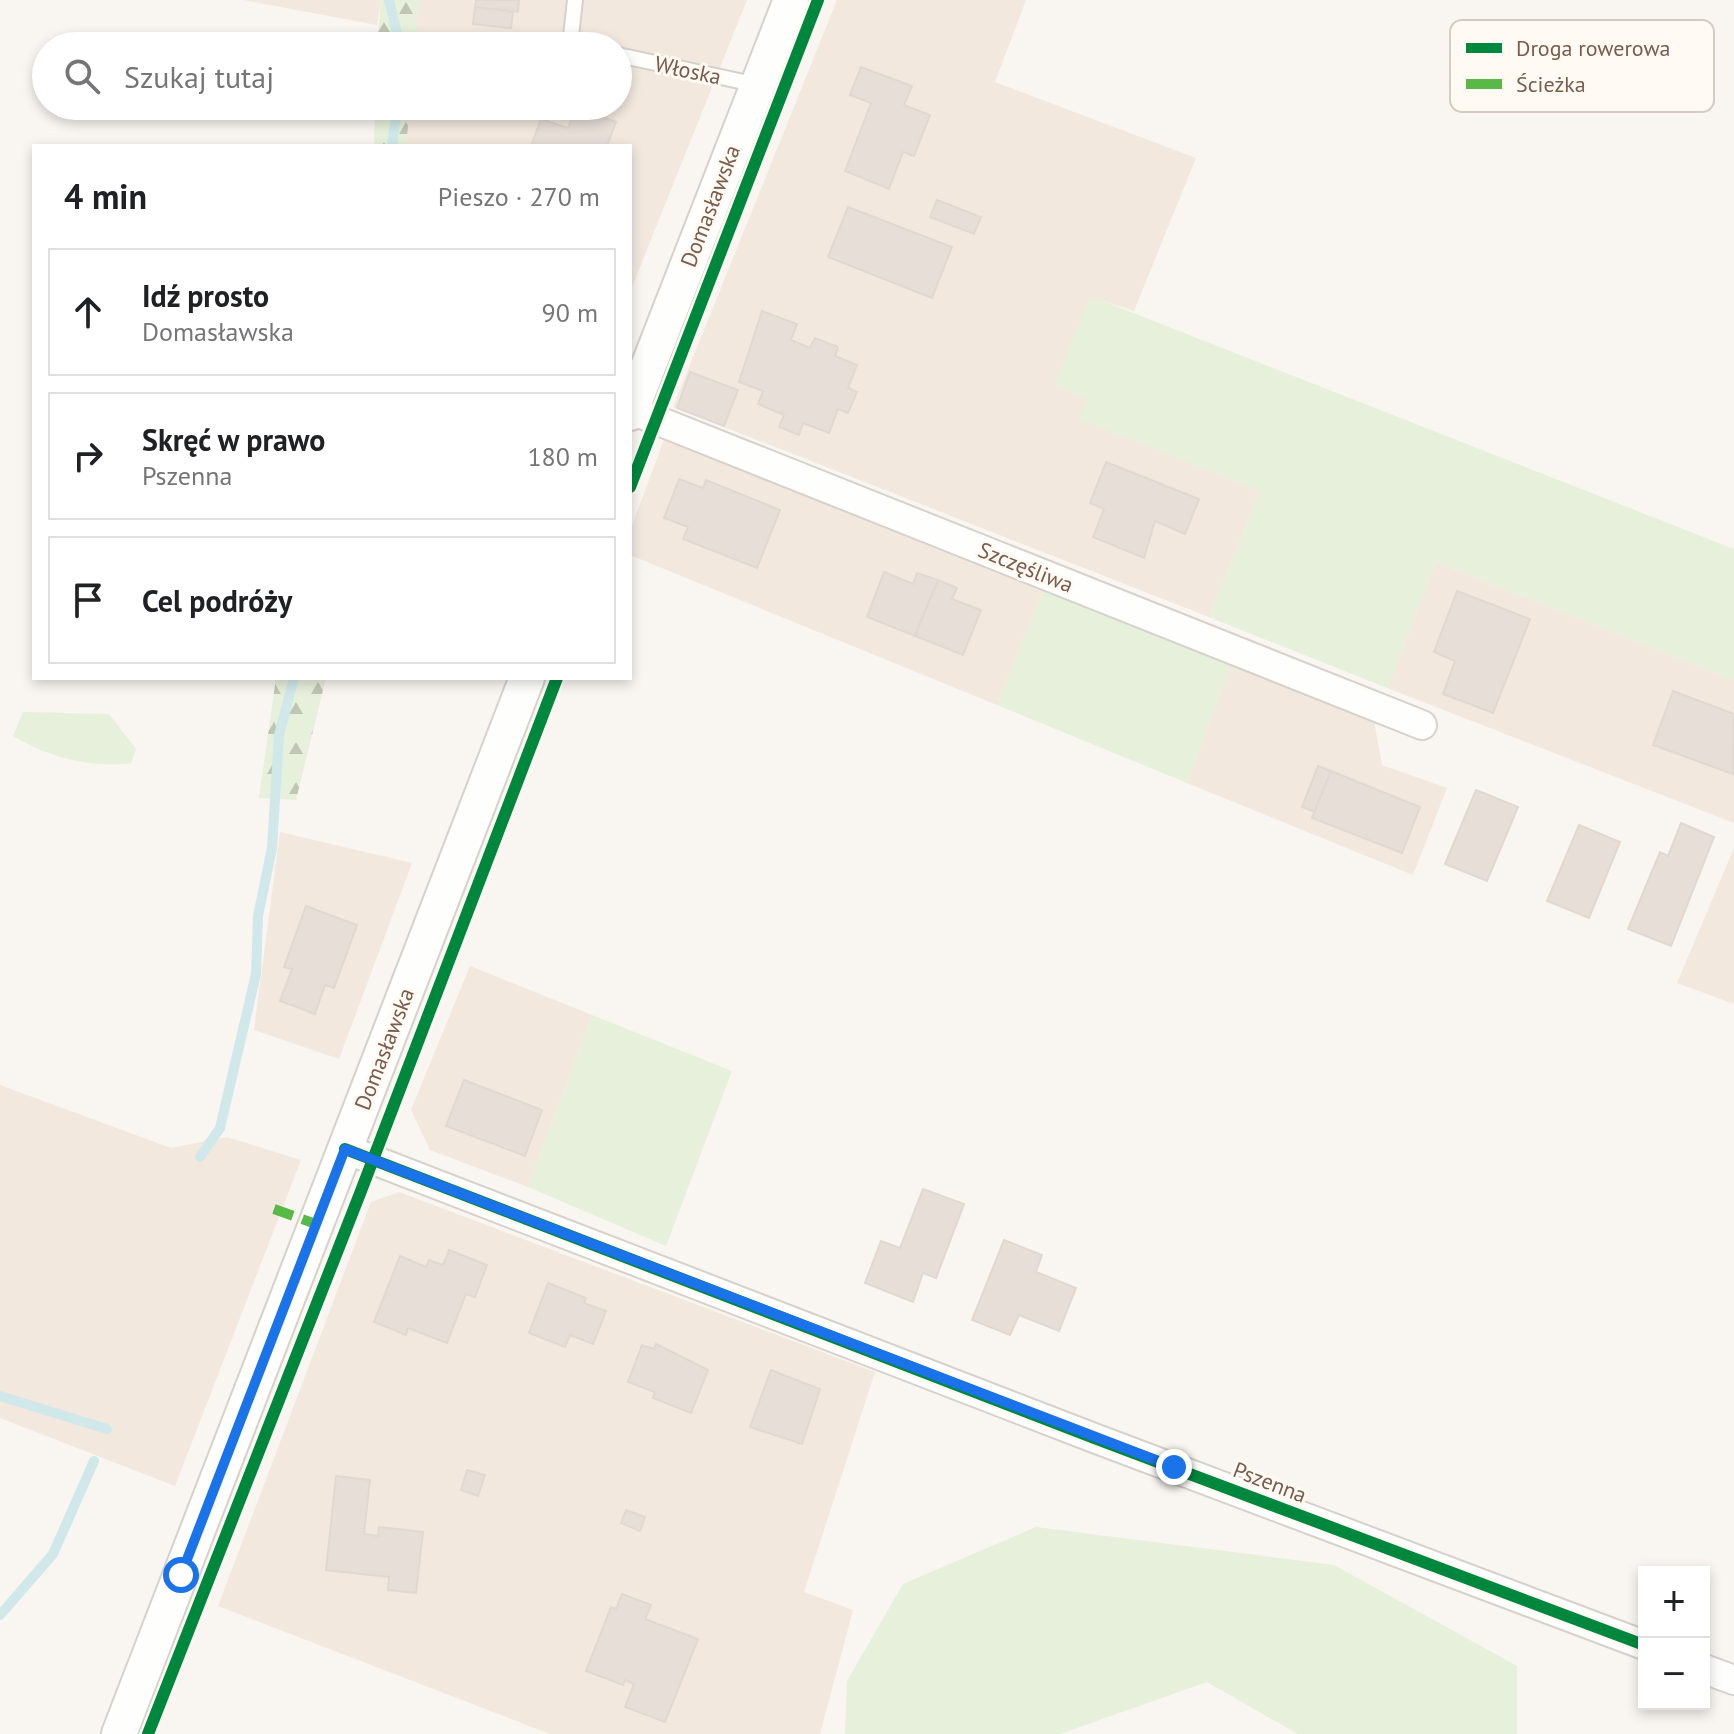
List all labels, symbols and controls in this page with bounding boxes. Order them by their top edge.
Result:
legend [1450,20,1714,112]
search box [32,32,632,120]
text: Droga rowerowa [1516,34,1671,62]
street label: Włoska [652,49,724,91]
icon: search [60,54,104,98]
text: Szukaj tutaj [124,57,274,96]
text: Ścieżka [1516,70,1586,98]
street label: Domasławska [674,141,746,271]
text: 4 min [64,174,147,218]
text: Pieszo · 270 m [438,180,600,213]
text: Idź prosto [142,276,269,315]
icon: ahead [66,290,110,334]
text: 90 m [542,296,598,329]
text: Domasławska [142,315,294,348]
text: Skręć w prawo [142,420,325,459]
icon: right [66,434,110,478]
text: 180 m [527,440,598,473]
text: Pszenna [142,459,232,492]
street label: Szczęśliwa [974,535,1078,599]
icon: arrive [66,578,110,622]
text: Cel podróży [142,581,292,620]
street label: Domasławska [348,984,420,1114]
route end [1156,1449,1192,1485]
street label: Pszenna [1229,1455,1311,1509]
route start [163,1557,199,1593]
map controls [1638,1566,1710,1710]
button: + [1638,1566,1710,1638]
button: − [1638,1638,1710,1710]

